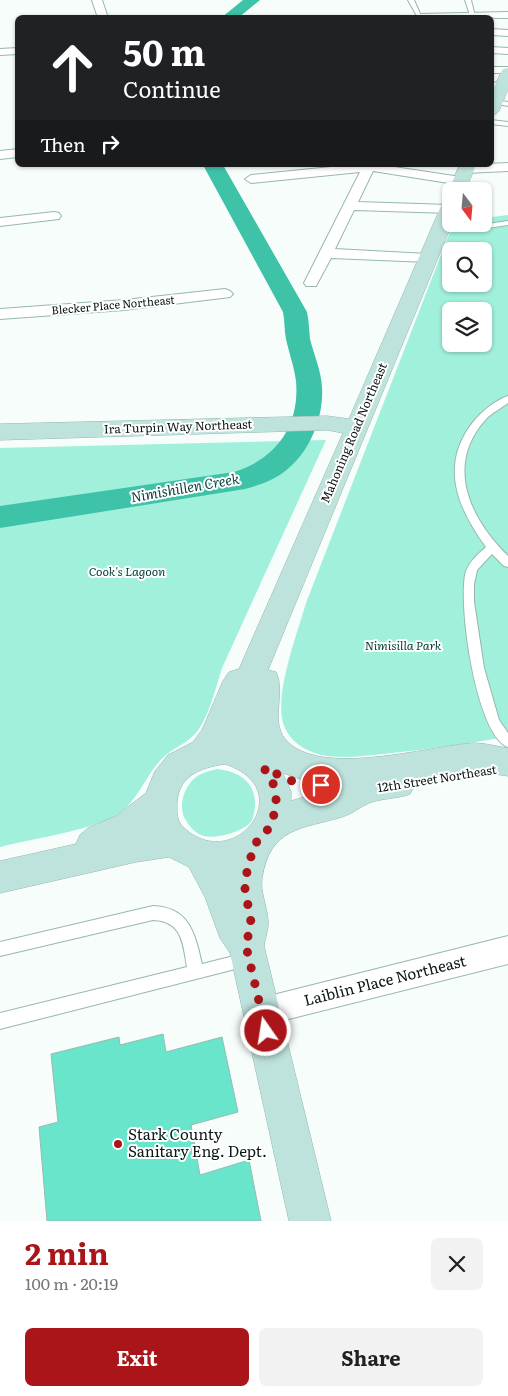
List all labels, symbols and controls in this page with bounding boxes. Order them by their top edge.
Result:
text: 50 m [123,25,206,77]
icon: ahead [40,35,105,100]
text: Continue [123,72,221,105]
text: Then [40,130,86,158]
icon: right [96,130,124,158]
north arrow [442,182,492,232]
map controls [442,182,492,352]
button: search [442,242,492,292]
street label: Blecker Place Northeast [51,291,176,317]
button: layers [442,302,492,352]
street label: Mahoning Road Northeast [315,359,391,506]
street label: Ira Turpin Way Northeast [103,414,253,438]
water label: Nimishillen Creek [129,468,241,506]
park label: Cook's Lagoon [89,562,165,580]
park label: Nimisilla Park [365,636,442,654]
street label: 12th Street Northeast [376,760,498,796]
pin [300,764,342,806]
icon: arrive [307,771,335,799]
street label: Laiblin Place Northeast [301,948,468,1011]
position arrow [239,1004,291,1056]
place label: Stark County Sanitary Eng. Dept. [128,1122,267,1162]
marker: Stark County Sanitary Eng. Dept. [112,1138,124,1150]
text: 2 min [25,1230,109,1274]
button: close [431,1238,483,1290]
text: 100 m · 20:19 [25,1271,118,1295]
button: Exit [25,1328,249,1386]
button: Share [259,1328,483,1386]

